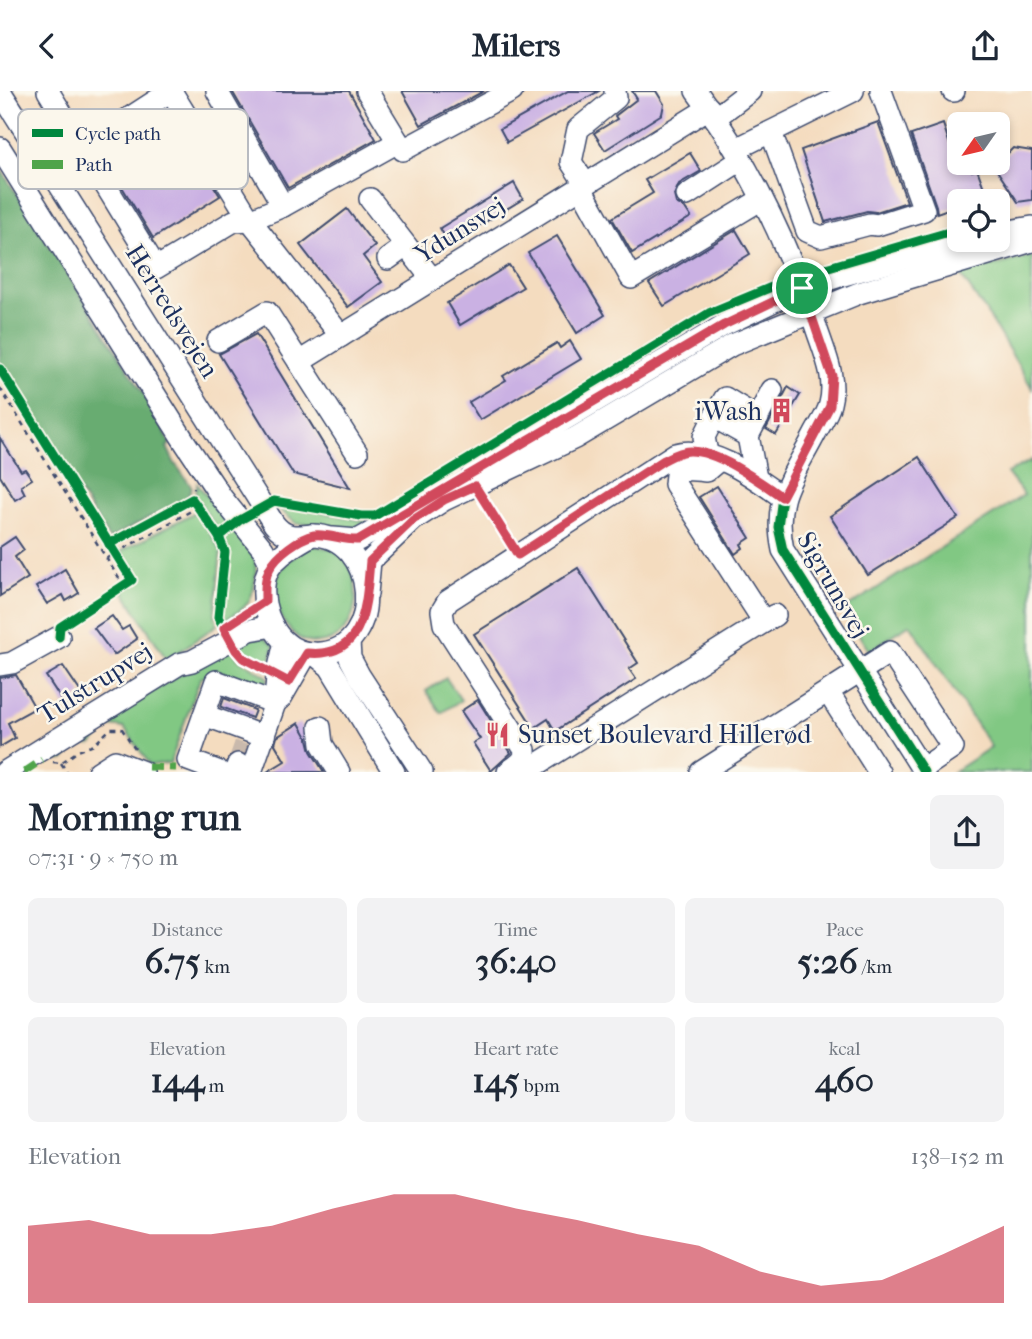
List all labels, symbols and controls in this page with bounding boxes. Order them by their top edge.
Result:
icon: back [28,27,66,65]
text: Milers [472,27,560,64]
icon: share [966,27,1004,65]
legend [18,109,248,189]
north arrow [947,112,1010,175]
map controls [947,112,1010,252]
text: Cycle path [75,123,161,145]
text: Path [75,154,113,176]
button: locate [947,189,1010,252]
street label: Ydunsvej [408,190,511,270]
street label: Herredsvejen [119,239,225,383]
pin [772,258,832,318]
icon: arrive [783,269,821,307]
place label: iWash [695,396,762,427]
building icon: iWash [768,397,796,425]
street label: Sigrunsvej [790,526,876,644]
street label: Tulstrupvej [32,636,158,730]
place label: Sunset Boulevard Hillerød [518,719,812,750]
restaurant icon: Sunset Boulevard Hillerød [484,720,512,748]
text: Morning run [28,795,241,840]
button: share [930,795,1004,869]
text: 07:31 · 9 × 750 m [28,844,178,871]
text: Distance [152,919,223,941]
text: Time [494,919,538,941]
text: Pace [826,919,864,941]
text: 6.75 [145,941,200,982]
text: 36:40 [475,941,557,982]
text: 5:26 [797,941,858,982]
text: km [200,956,230,978]
text: /km [858,956,892,978]
text: Elevation [149,1038,226,1060]
text: Heart rate [473,1038,559,1060]
text: kcal [829,1038,861,1060]
text: 144 [150,1060,204,1101]
text: 145 [472,1060,520,1101]
text: 460 [815,1060,874,1101]
text: m [204,1075,224,1097]
text: bpm [520,1075,560,1097]
text: Elevation [28,1143,121,1170]
text: 138–152 m [911,1143,1004,1170]

